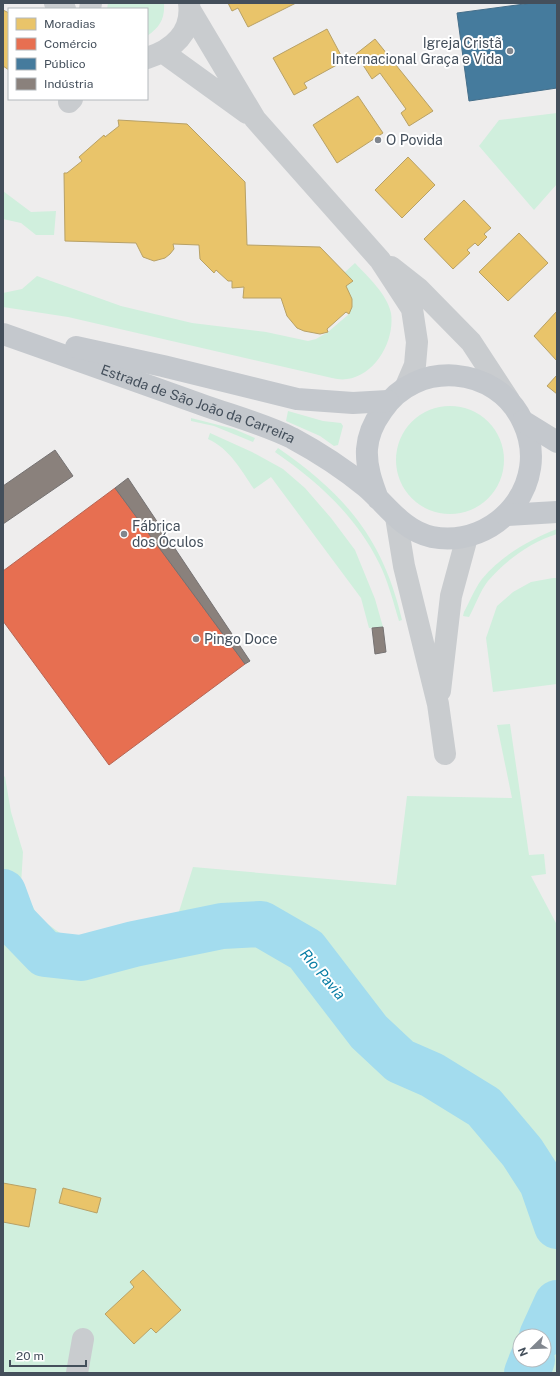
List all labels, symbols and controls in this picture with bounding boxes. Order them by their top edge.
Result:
legend [8,8,148,100]
text: Moradias [44,17,95,31]
place label: Igreja Cristã Internacional Graça e Vida [332,35,502,67]
text: Comércio [44,37,97,51]
marker: Igreja Cristã Internacional Graça e Vida [505,46,515,56]
text: Público [44,57,86,71]
text: Indústria [44,77,93,91]
place label: O Povida [386,132,443,148]
marker: O Povida [373,135,383,145]
street label: Estrada de São João da Carreira [99,361,298,446]
place label: Fábrica dos Óculos [132,518,204,550]
marker: Fábrica dos Óculos [119,529,129,539]
place label: Pingo Doce [204,631,277,647]
marker: Pingo Doce [191,634,201,644]
water label: Rio Pavia [297,945,349,1003]
north arrow [512,1328,552,1368]
scale bar [10,1342,86,1368]
text: N [516,1346,530,1358]
text: 20 m [16,1349,44,1363]

